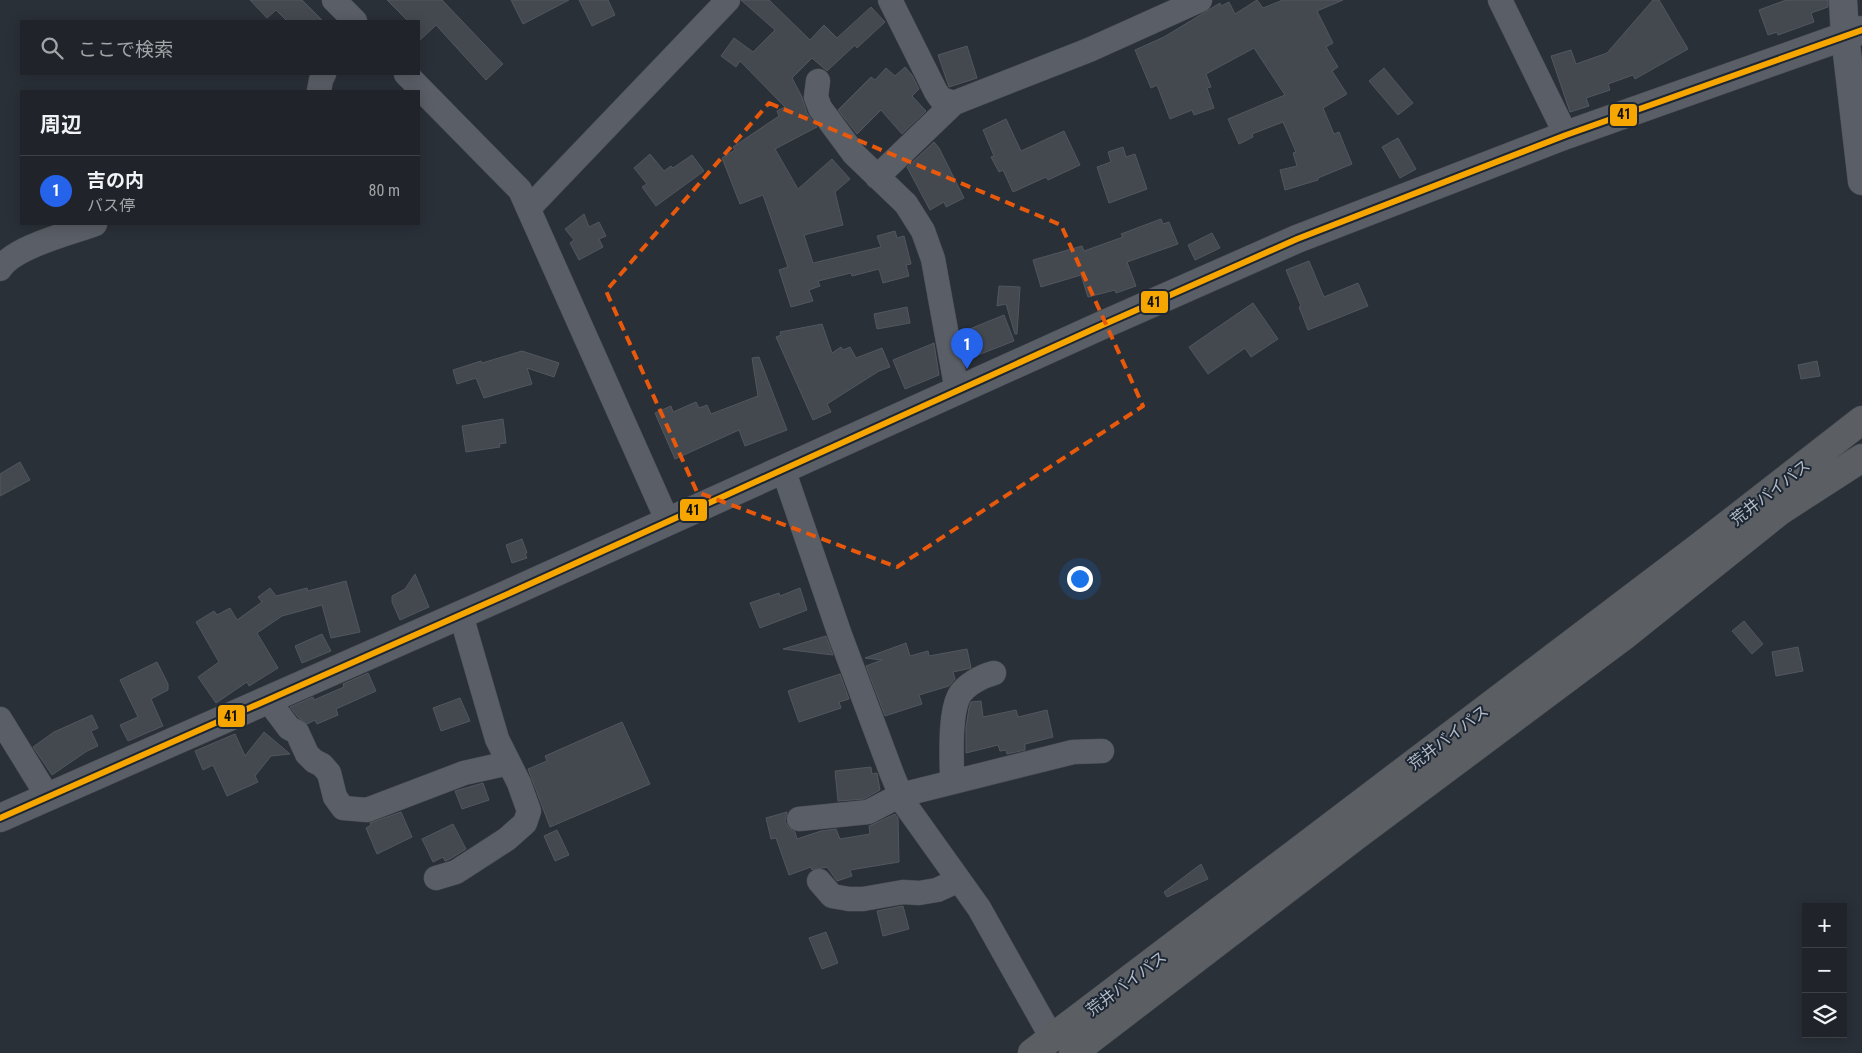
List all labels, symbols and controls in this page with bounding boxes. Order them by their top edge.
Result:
search box [20,20,420,75]
icon: search [38,34,66,62]
text: ここで検索 [78,38,173,61]
line badge: 41 [1609,103,1638,127]
text: 41 [1617,106,1631,122]
text: 周辺 [40,113,82,137]
text: 吉の内 [87,169,144,192]
text: 1 [52,181,60,200]
text: 80 m [368,181,400,200]
text: バス停 [87,196,135,215]
line badge: 41 [1140,290,1169,314]
text: 41 [1147,294,1161,310]
pin: 1 [951,328,983,369]
street label: 荒井バイパス [1727,455,1814,529]
line badge: 41 [679,498,708,522]
text: 41 [686,502,700,518]
your location [1067,566,1093,592]
street label: 荒井バイパス [1404,701,1492,774]
line badge: 41 [217,704,246,728]
text: 41 [224,708,238,724]
map controls [1802,903,1847,1038]
button: + [1802,903,1847,948]
street label: 荒井バイパス [1082,947,1170,1020]
button: − [1802,948,1847,993]
button: layers [1802,993,1847,1038]

